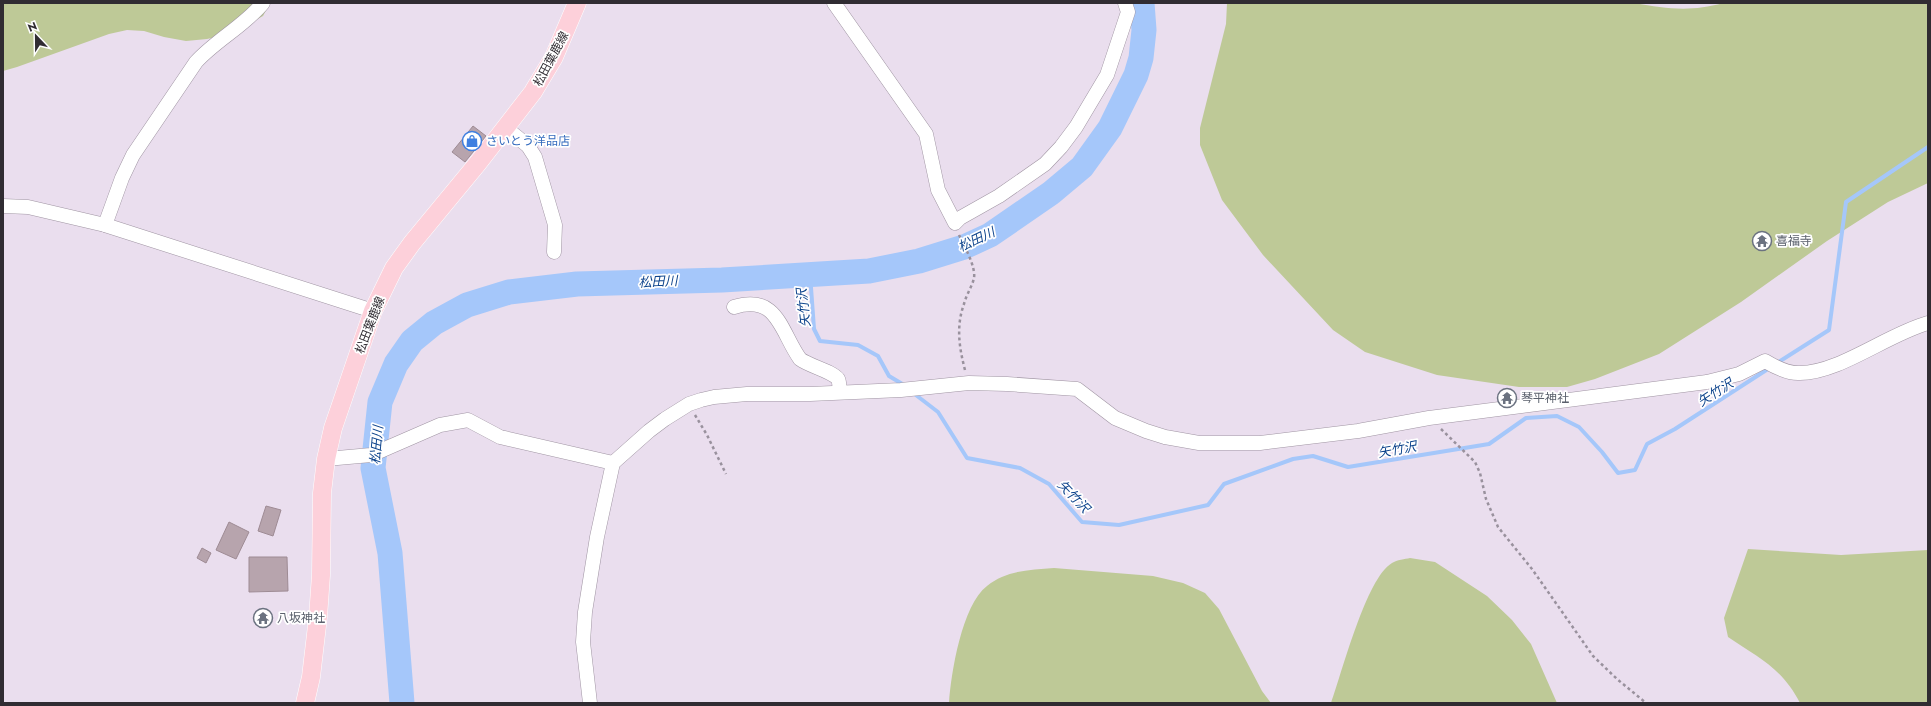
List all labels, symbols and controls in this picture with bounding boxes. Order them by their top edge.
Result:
north arrow [16,16,56,56]
text: N [25,18,39,36]
street label: 松田葉鹿線 [529,28,573,90]
shop icon: さいとう洋品店 [461,130,483,152]
place label: さいとう洋品店 [486,132,570,150]
water label: 松田川 [955,222,1000,256]
temple icon: 喜福寺 [1751,230,1773,252]
place label: 喜福寺 [1776,232,1812,250]
water label: 松田川 [638,271,680,292]
water label: 矢竹沢 [792,286,815,328]
street label: 松田葉鹿線 [351,294,389,356]
water label: 矢竹沢 [1694,373,1738,411]
temple icon: 琴平神社 [1496,387,1518,409]
place label: 琴平神社 [1521,389,1569,407]
water label: 松田川 [365,423,388,465]
water label: 矢竹沢 [1376,436,1420,462]
water label: 矢竹沢 [1053,476,1095,518]
temple icon: 八坂神社 [252,607,274,629]
place label: 八坂神社 [277,609,325,627]

